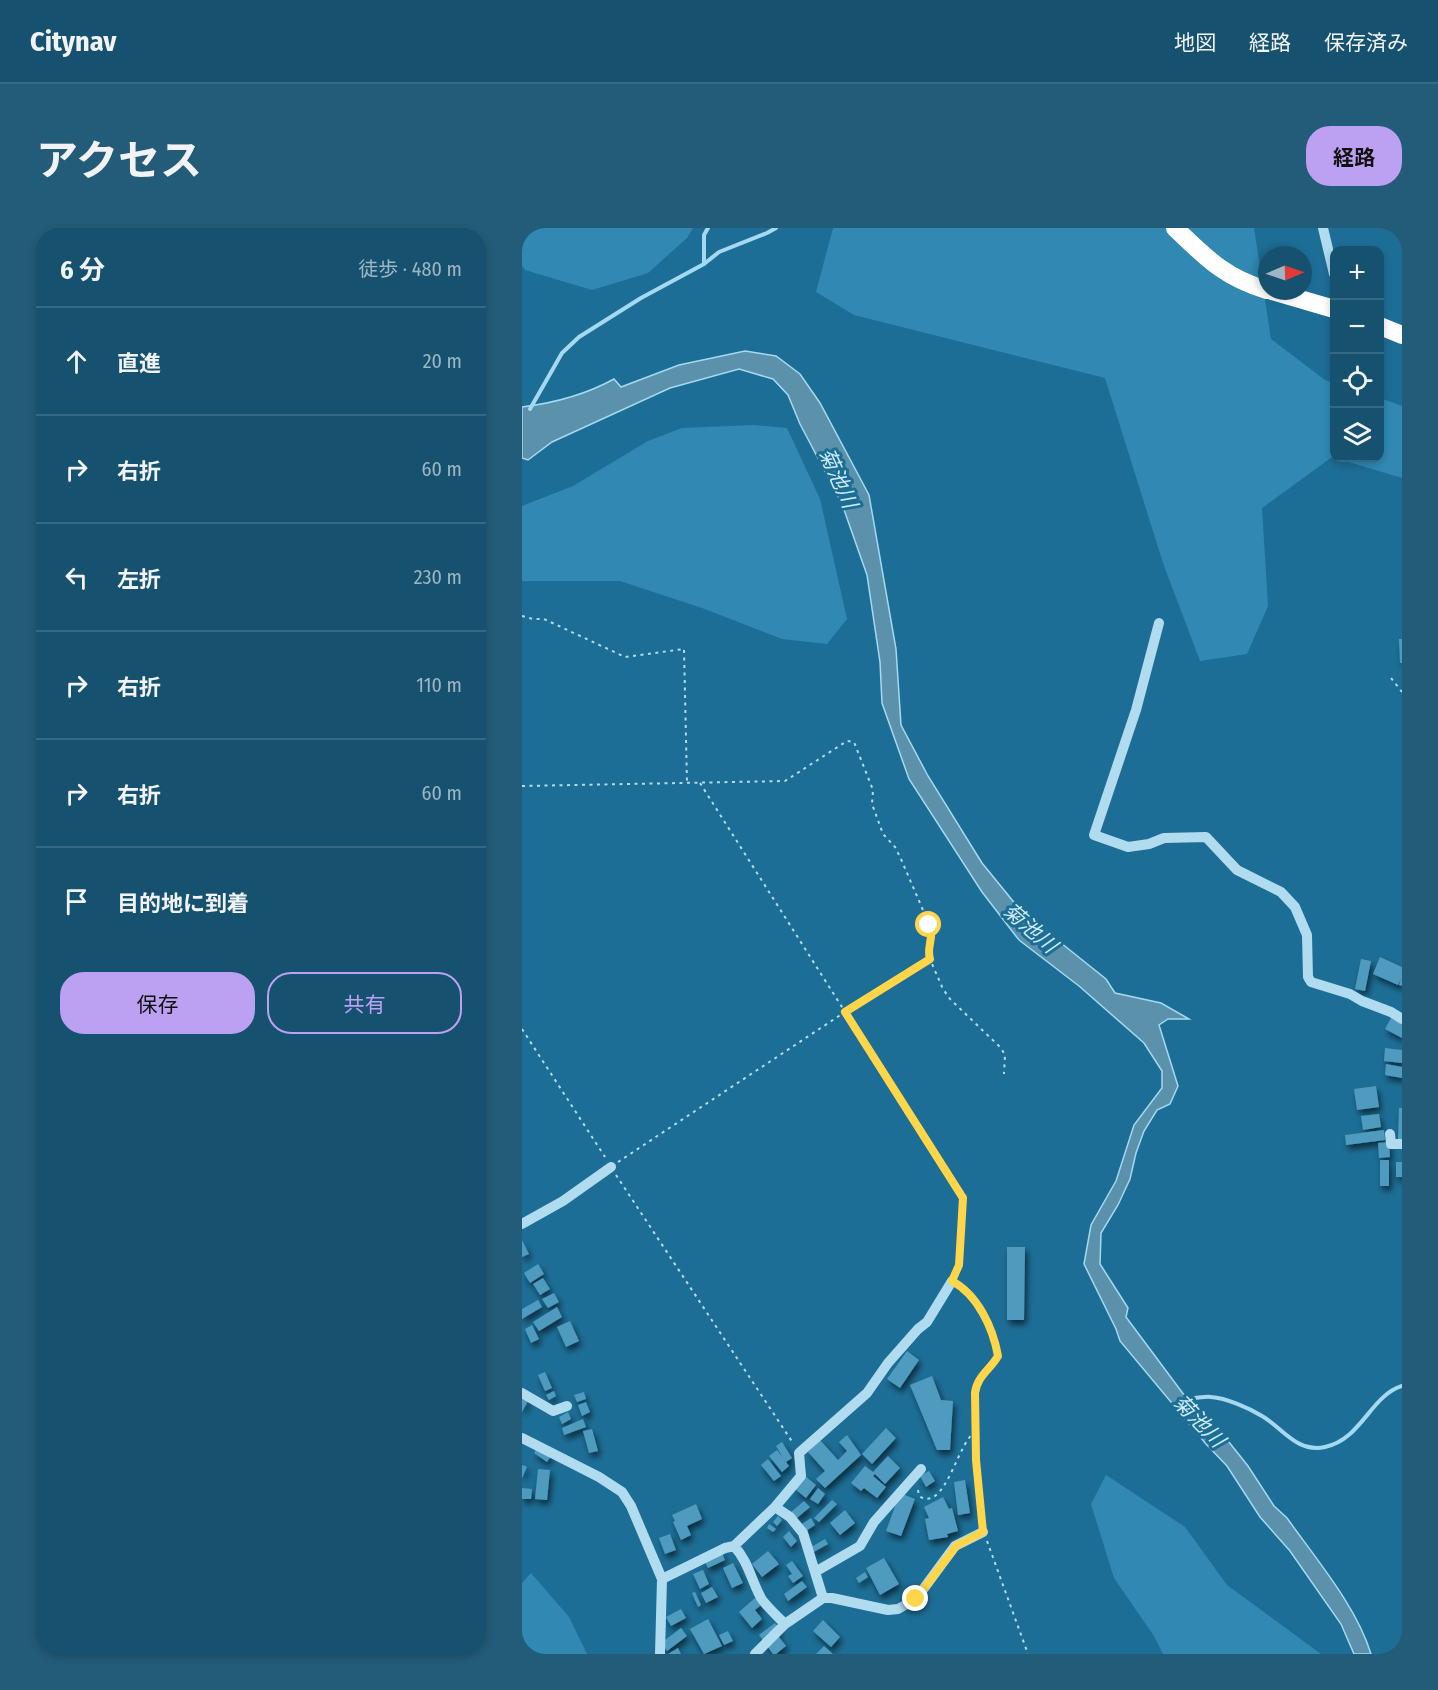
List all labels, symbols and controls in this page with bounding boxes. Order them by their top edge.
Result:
text: Citynav [30,25,116,58]
text: 地図 [1174,30,1216,56]
text: 経路 [1249,30,1291,56]
text: 保存済み [1324,30,1408,56]
button: 経路 [1306,126,1402,186]
text: アクセス [36,136,202,186]
north arrow [1258,246,1312,300]
map controls [1330,246,1384,462]
button: + [1330,246,1384,300]
text: 6 分 [60,255,105,286]
text: 徒歩 · 480 m [358,257,462,281]
button: − [1330,300,1384,354]
icon: ahead [60,345,93,378]
text: 20 m [423,349,462,373]
text: 直進 [117,350,161,377]
button: locate [1330,354,1384,408]
button: layers [1330,408,1384,462]
water label: 菊池川 [813,444,864,514]
icon: right [60,453,93,486]
text: 60 m [422,457,462,481]
text: 右折 [117,458,161,485]
icon: left [60,561,93,594]
text: 230 m [414,565,462,589]
text: 左折 [117,566,161,593]
icon: right [60,669,93,702]
text: 110 m [416,673,462,697]
text: 右折 [117,674,161,701]
icon: right [60,777,93,810]
text: 60 m [422,781,462,805]
text: 右折 [117,782,161,809]
icon: arrive [60,885,93,918]
text: 目的地に到着 [117,890,249,917]
water label: 菊池川 [998,898,1064,960]
route start [915,911,941,937]
button: 保存 [60,972,255,1034]
button: 共有 [267,972,462,1034]
water label: 菊池川 [1168,1389,1232,1454]
route end [902,1585,928,1611]

